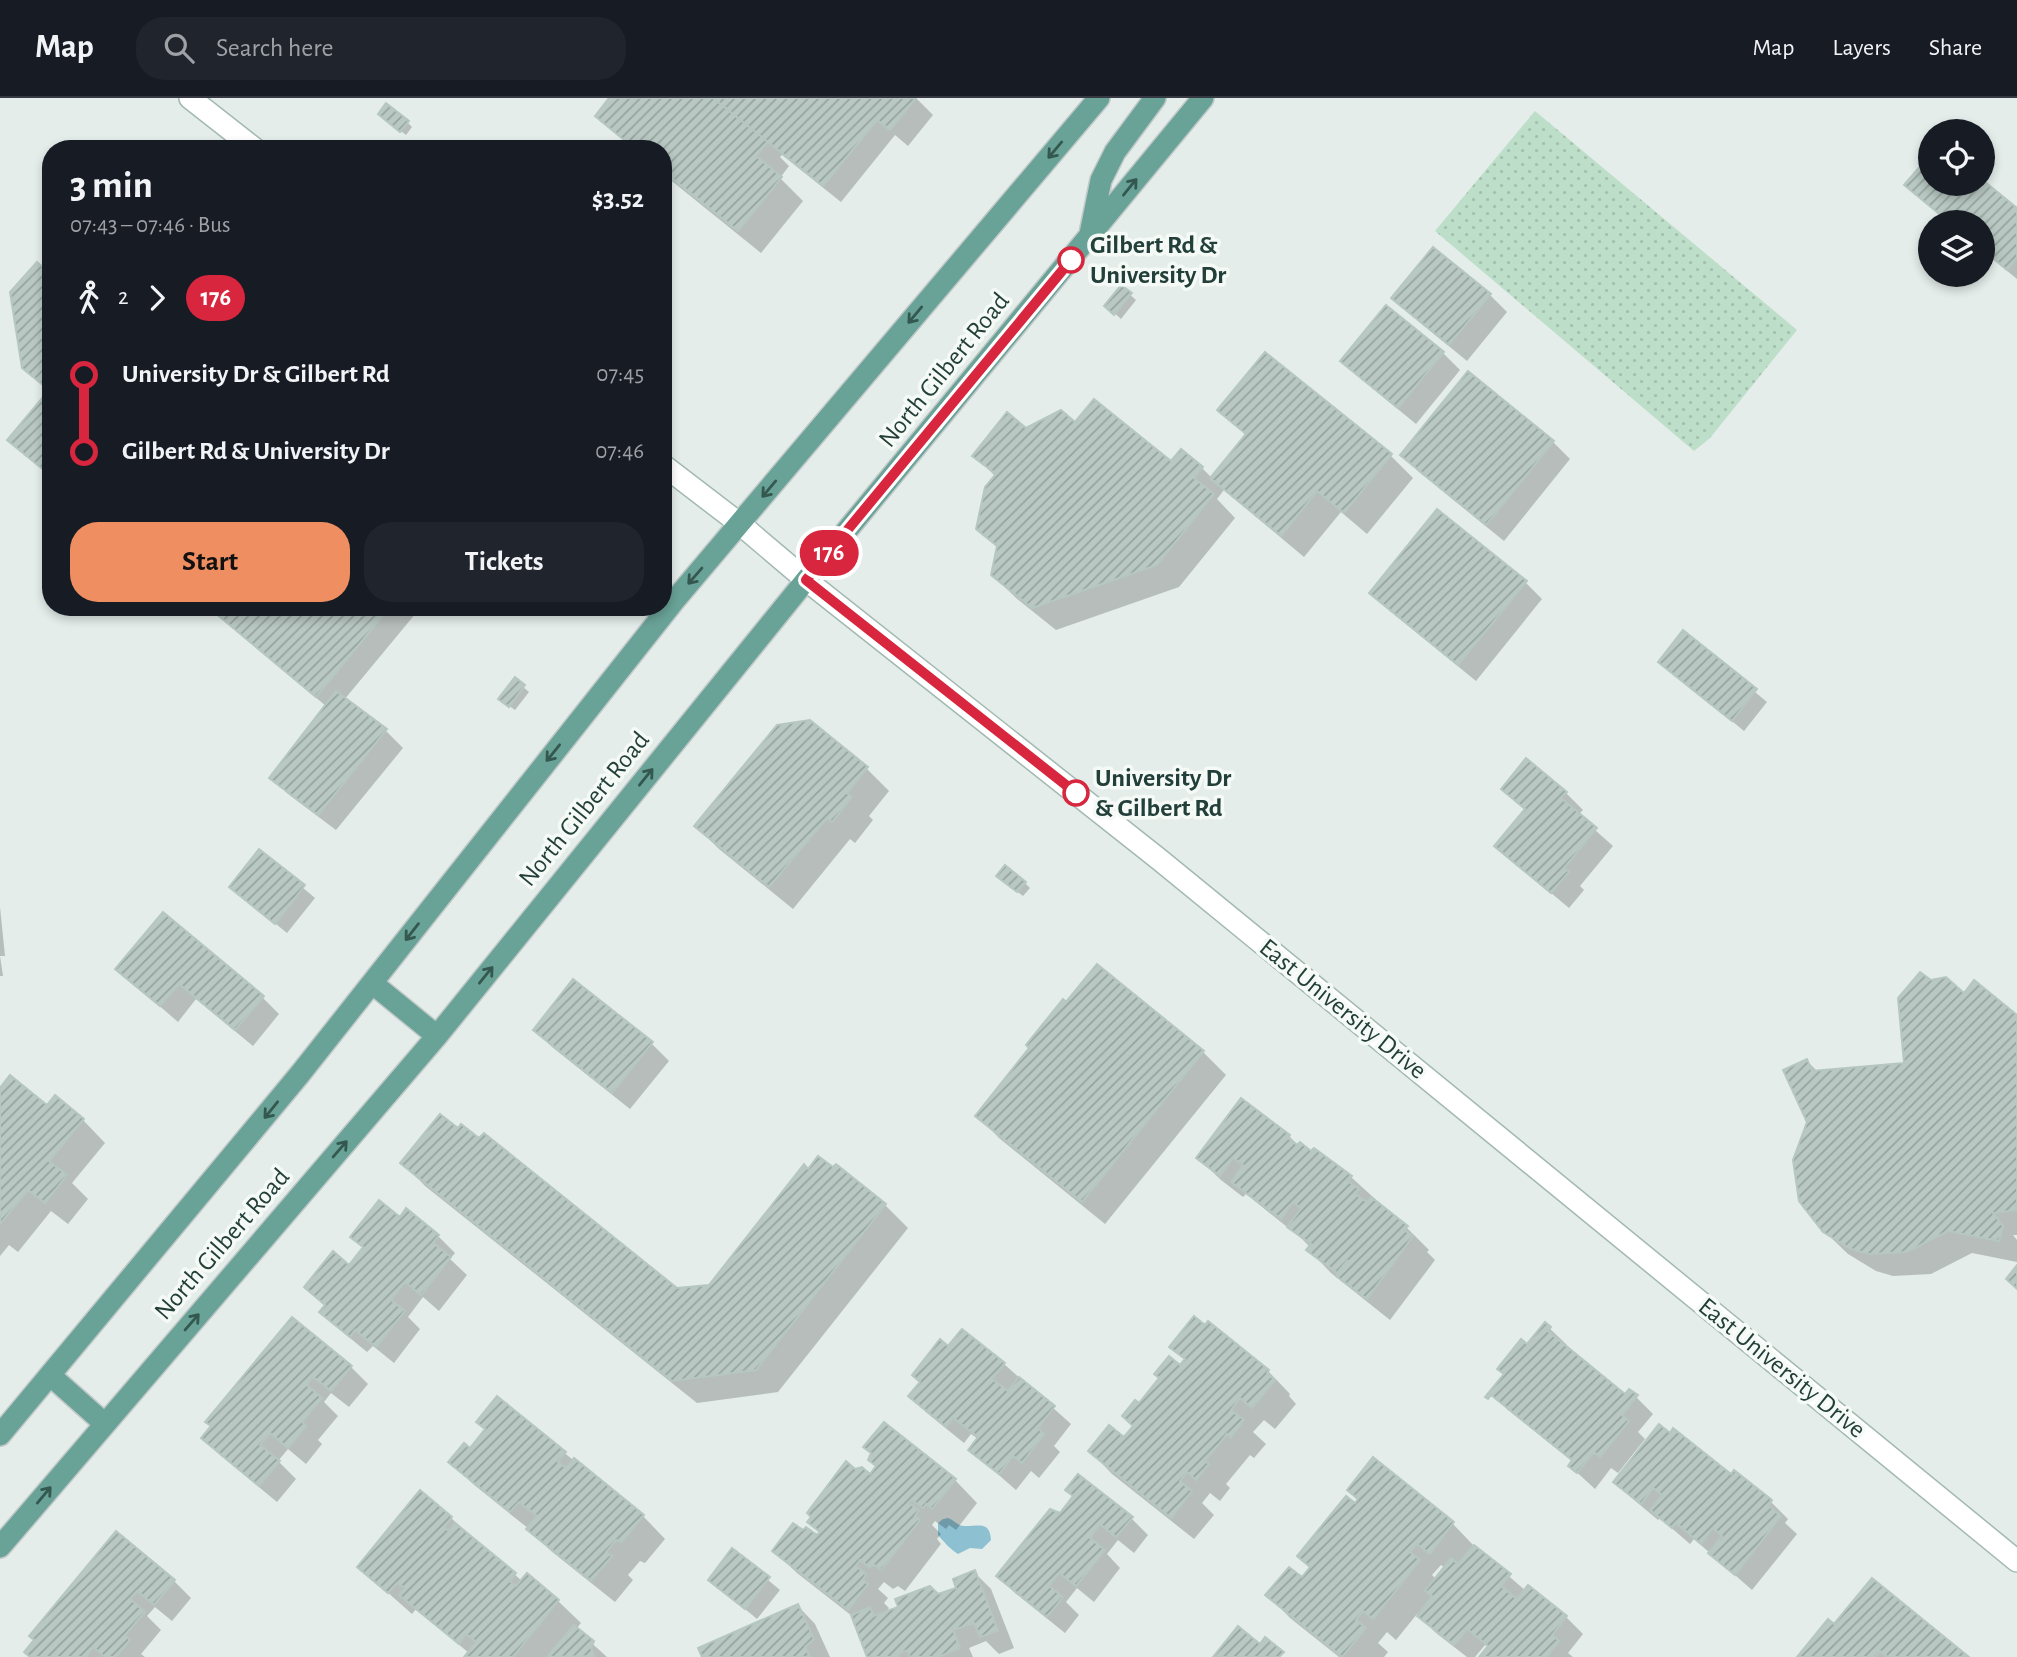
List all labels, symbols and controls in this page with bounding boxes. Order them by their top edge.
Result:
search box [136,17,626,80]
icon: search [160,29,198,67]
text: Map [35,31,94,64]
text: Search here [216,35,334,61]
text: Map [1752,36,1794,60]
text: Layers [1832,36,1891,60]
text: Share [1929,36,1982,60]
map controls [1918,119,1995,287]
button: locate [1918,119,1995,196]
one-way arrow [1047,141,1063,159]
text: 3 min [70,167,153,205]
one-way arrow [1122,179,1137,197]
text: $3.52 [592,186,644,212]
button: layers [1918,210,1995,287]
text: 07:43 – 07:46 · Bus [70,214,230,237]
place label: Gilbert Rd & University Dr [1090,232,1226,288]
marker: Gilbert Rd & University Dr [1058,247,1084,273]
icon: walk [70,279,108,317]
icon: forward [138,279,176,317]
text: 2 [118,286,128,309]
text: 176 [200,286,231,310]
street label: North Gilbert Road [874,288,1014,452]
one-way arrow [908,306,923,324]
text: University Dr & Gilbert Rd [122,361,390,387]
text: 07:45 [596,363,644,386]
text: Gilbert Rd & University Dr [122,438,390,464]
text: 07:46 [595,440,644,463]
one-way arrow [761,480,777,498]
button: Start [70,522,350,602]
button: Tickets [364,522,644,602]
line badge: 176 [789,530,869,576]
text: 176 [814,541,844,565]
one-way arrow [687,567,703,585]
street label: North Gilbert Road [514,727,654,891]
one-way arrow [545,744,561,762]
place label: University Dr & Gilbert Rd [1095,765,1231,821]
one-way arrow [638,769,654,787]
marker: University Dr & Gilbert Rd [1063,780,1089,806]
one-way arrow [405,922,420,941]
street label: East University Drive [1255,934,1431,1084]
one-way arrow [478,967,494,985]
one-way arrow [263,1101,279,1119]
one-way arrow [332,1141,348,1159]
street label: North Gilbert Road [150,1164,294,1324]
street label: East University Drive [1694,1293,1870,1443]
one-way arrow [184,1313,200,1331]
one-way arrow [36,1487,52,1505]

